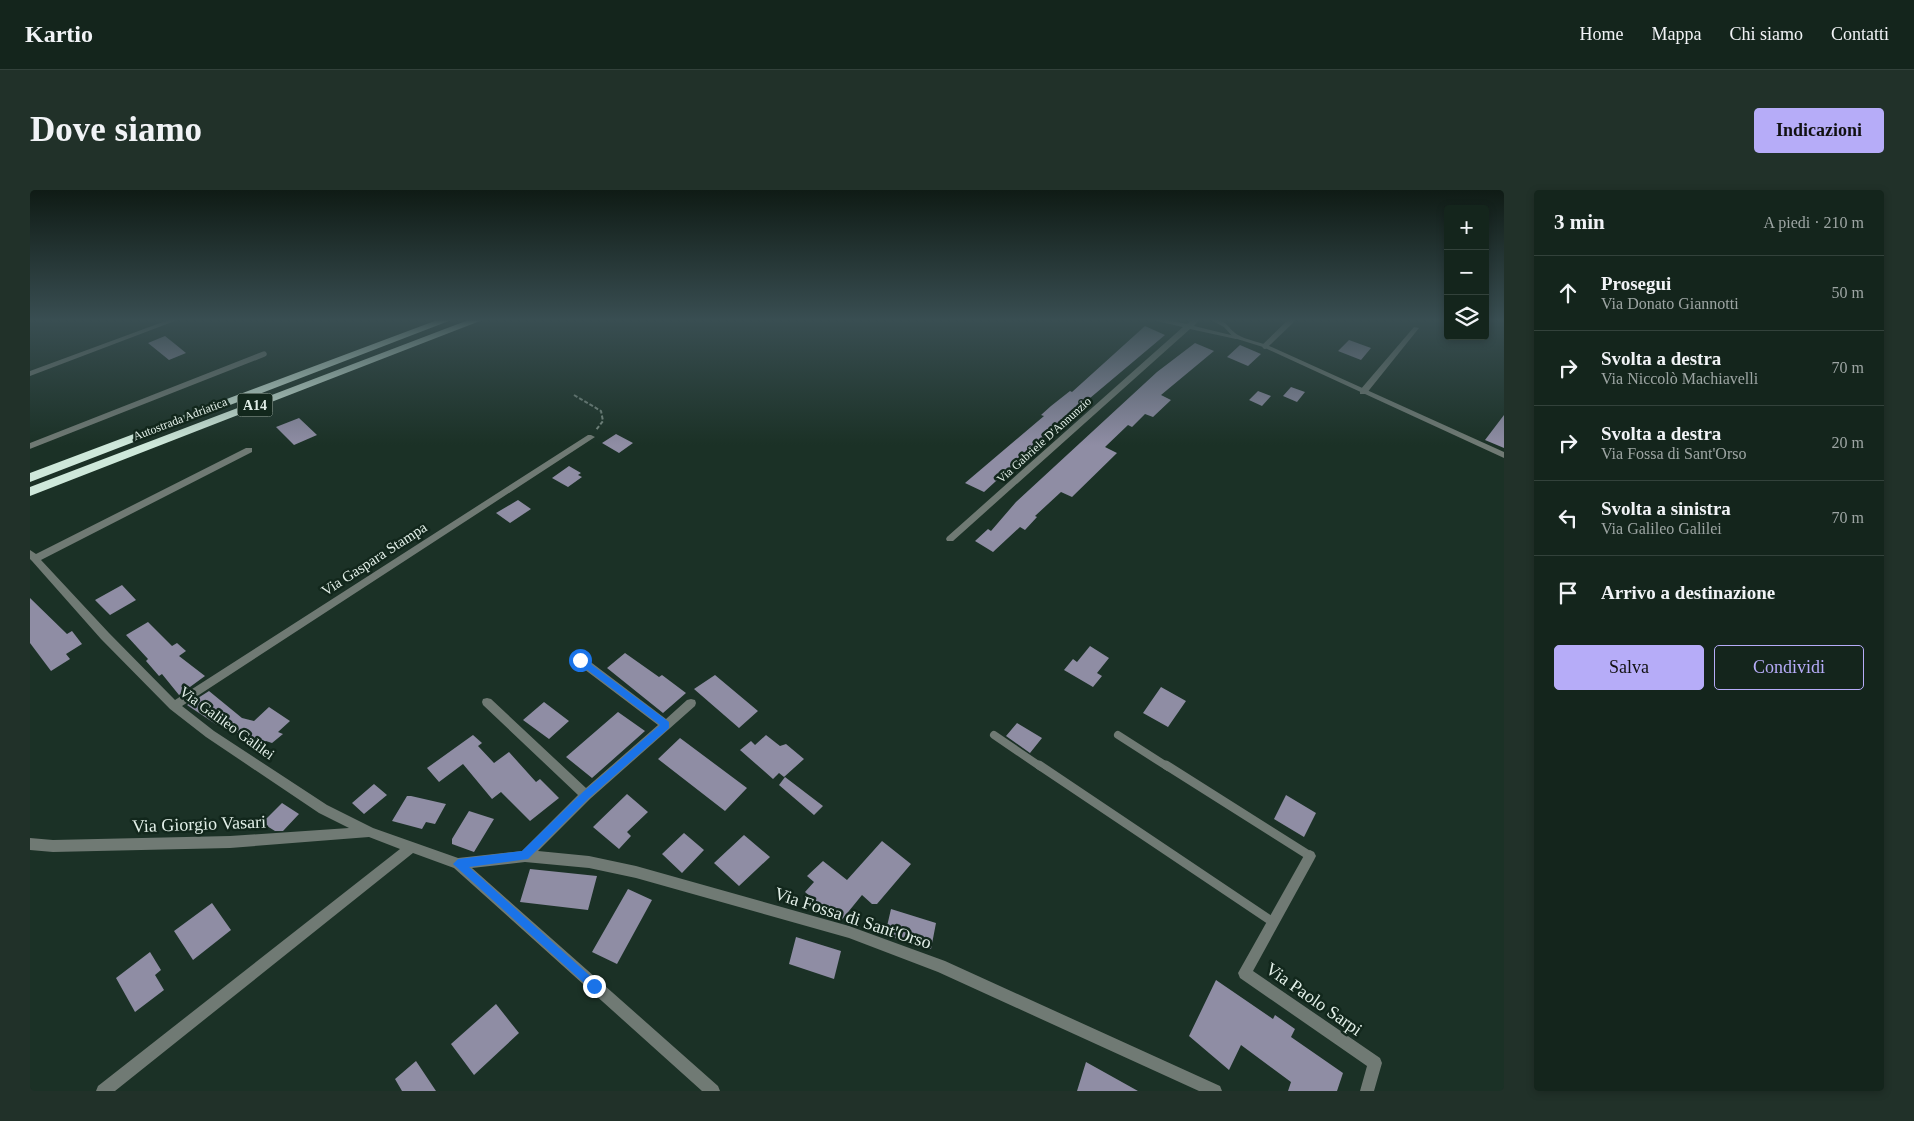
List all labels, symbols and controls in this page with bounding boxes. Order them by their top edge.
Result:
text: Kartio [25,21,93,47]
text: Home [1580,24,1624,44]
text: Mappa [1652,24,1701,44]
text: Chi siamo [1729,24,1803,44]
text: Contatti [1831,24,1889,44]
button: Indicazioni [1754,108,1884,153]
text: Dove siamo [30,110,202,149]
map controls [1444,205,1489,340]
button: + [1444,205,1489,250]
text: 3 min [1554,210,1605,234]
text: A piedi · 210 m [1764,214,1864,231]
button: − [1444,250,1489,295]
text: Prosegui [1601,273,1671,294]
icon: ahead [1554,279,1582,307]
text: 50 m [1832,284,1864,301]
button: layers [1444,295,1489,340]
text: Via Donato Giannotti [1601,295,1739,312]
text: Svolta a destra [1601,348,1721,369]
icon: right [1554,354,1582,382]
text: 70 m [1832,359,1864,376]
text: Via Niccolò Machiavelli [1601,370,1758,387]
street label: Autostrada Adriatica [131,394,230,443]
road number: A14 [238,394,272,416]
street label: Via Gabriele D'Annunzio [994,394,1094,486]
text: Svolta a destra [1601,423,1721,444]
icon: right [1554,429,1582,457]
text: 20 m [1832,434,1864,451]
text: Via Fossa di Sant'Orso [1601,445,1746,462]
text: Svolta a sinistra [1601,498,1731,519]
icon: left [1554,504,1582,532]
text: 70 m [1832,509,1864,526]
street label: Via Gaspara Stampa [318,519,430,599]
text: Via Galileo Galilei [1601,520,1722,537]
icon: arrive [1554,579,1582,607]
text: Arrivo a destinazione [1601,582,1775,603]
button: Salva [1554,645,1704,690]
button: Condividi [1714,645,1864,690]
route start [569,649,592,672]
street label: Via Galileo Galilei [176,683,278,763]
street label: Via Giorgio Vasari [132,812,266,836]
street label: Via Fossa di Sant'Orso [772,883,934,953]
street label: Via Paolo Sarpi [1262,958,1366,1040]
route end [583,975,606,998]

